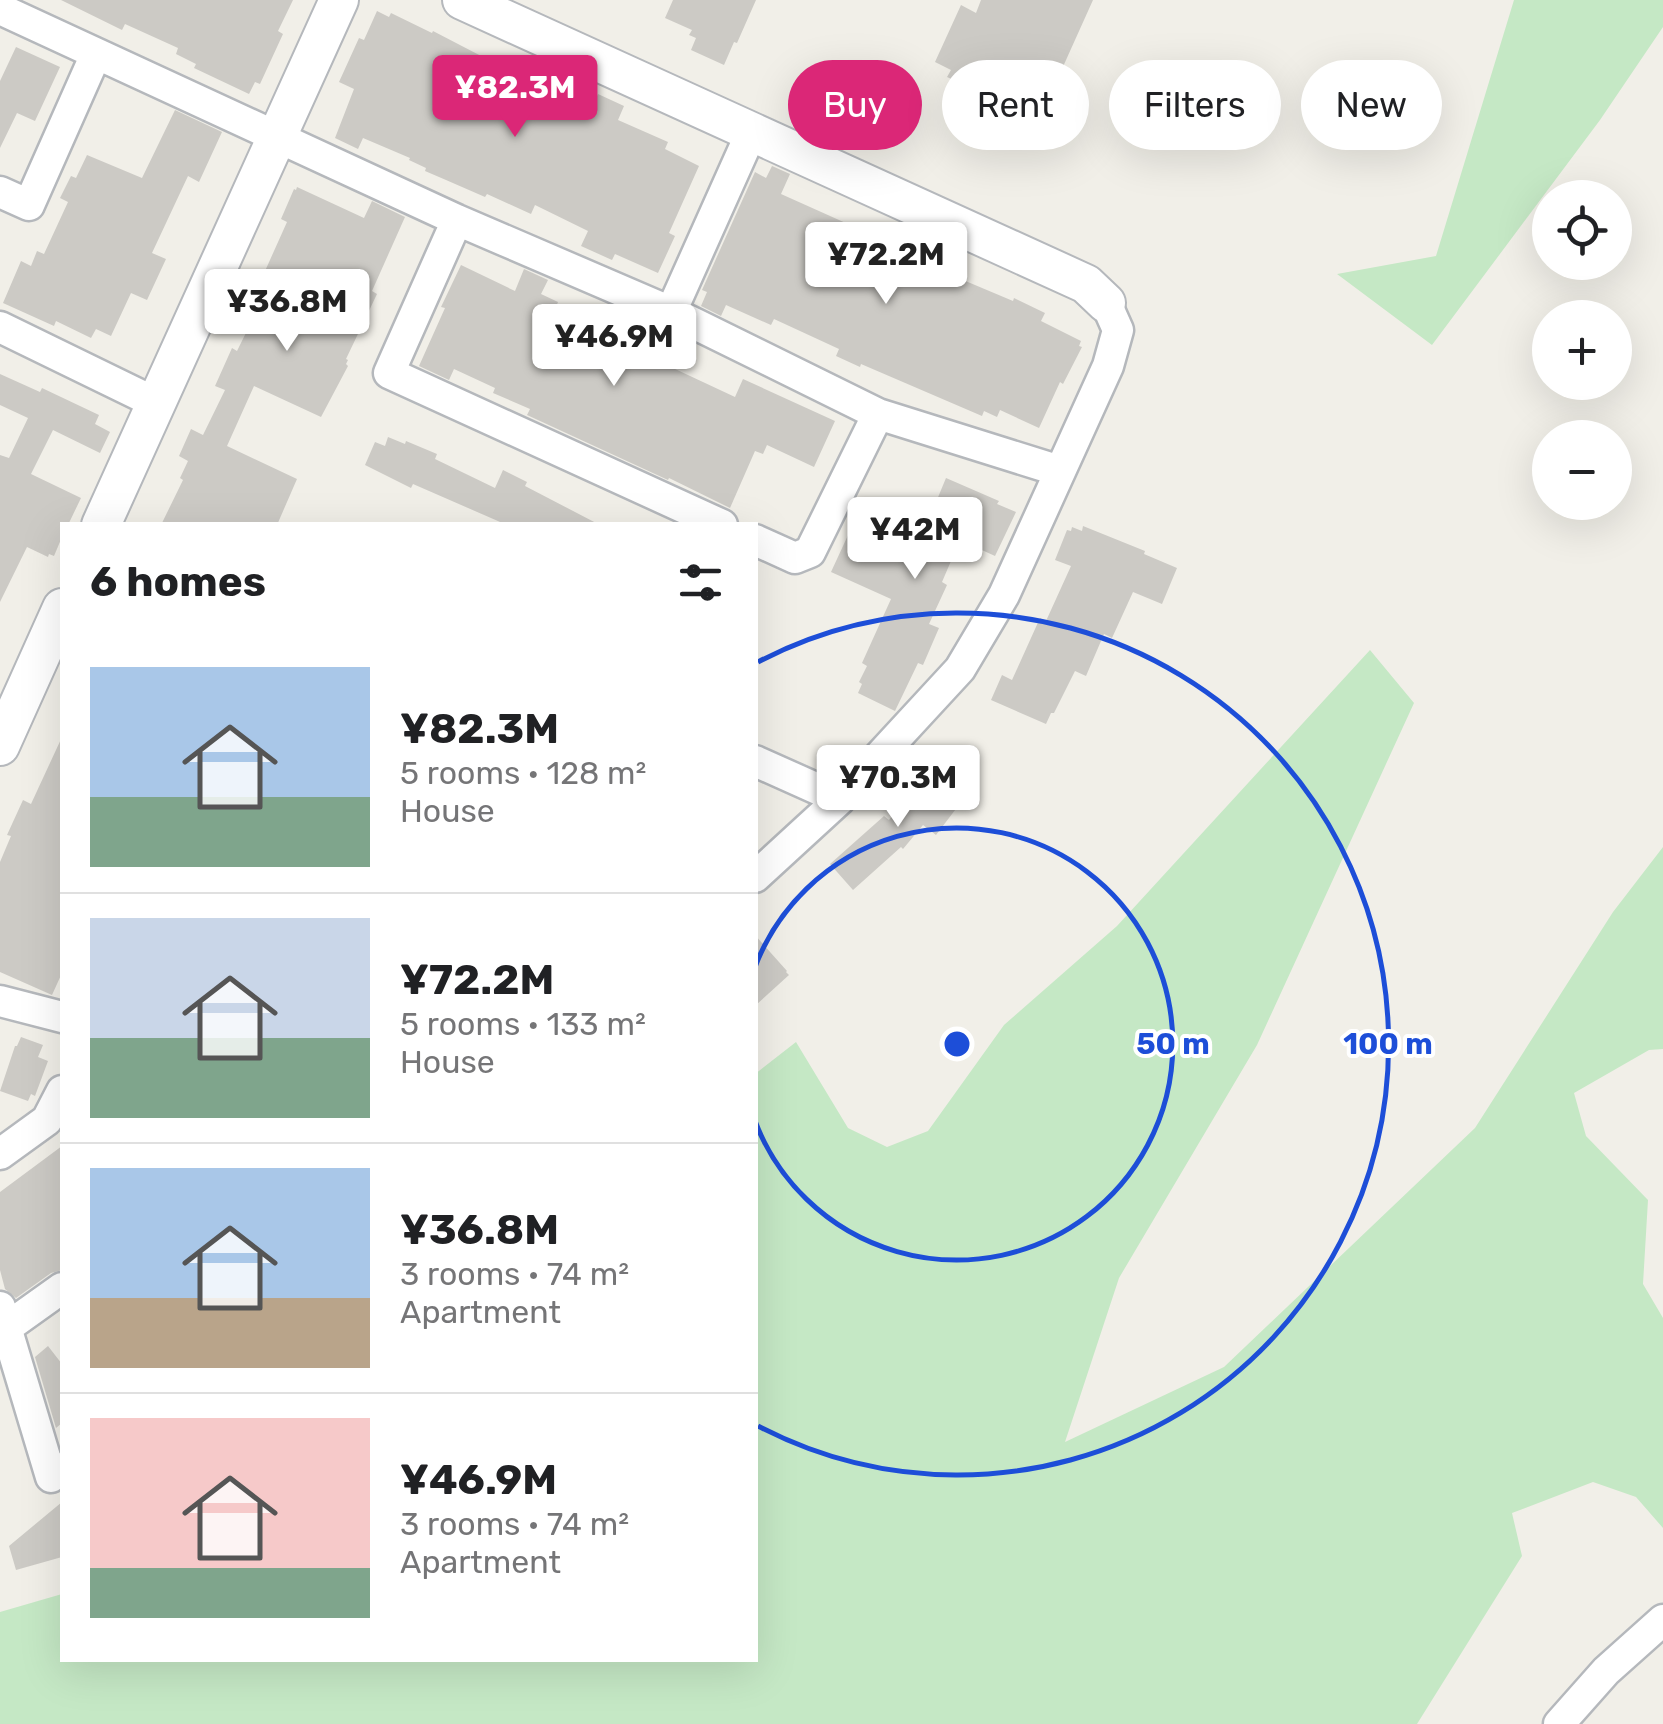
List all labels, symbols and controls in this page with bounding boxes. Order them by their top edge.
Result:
pin: ¥82.3M [434,55,596,140]
chip: Buy [788,60,922,150]
chip: Rent [942,60,1089,150]
chip: Filters [1109,60,1281,150]
chip: New [1301,60,1442,150]
text: ¥82.3M [454,68,576,106]
map controls [1532,180,1632,520]
button: locate [1532,180,1632,280]
pin: ¥72.2M [805,222,967,307]
text: ¥72.2M [827,235,945,273]
pin: ¥36.8M [206,269,368,354]
text: ¥36.8M [226,282,348,320]
button: + [1532,300,1632,400]
pin: ¥46.9M [533,304,695,389]
text: ¥46.9M [554,317,674,355]
button: − [1532,420,1632,520]
pin: ¥42M [856,497,974,582]
text: ¥42M [869,510,961,548]
icon: filters [673,555,728,610]
text: 6 homes [90,557,266,607]
text: ¥82.3M [400,704,559,754]
icon: home [170,707,290,827]
pin: ¥70.3M [817,745,979,830]
text: 5 rooms · 128 m² [400,754,646,792]
text: ¥70.3M [839,758,957,796]
text: House [400,792,495,830]
text: ¥72.2M [400,955,554,1005]
icon: home [170,958,290,1078]
text: 5 rooms · 133 m² [400,1005,646,1043]
centre of rings [939,1026,975,1062]
text: 50 m [1136,1026,1210,1062]
text: 100 m [1343,1026,1433,1062]
text: House [400,1043,495,1081]
text: ¥36.8M [400,1205,559,1255]
icon: home [170,1208,290,1328]
text: 3 rooms · 74 m² [400,1255,629,1293]
text: Apartment [400,1293,561,1331]
text: ¥46.9M [400,1455,557,1505]
icon: home [170,1458,290,1578]
text: 3 rooms · 74 m² [400,1505,629,1543]
text: Apartment [400,1543,561,1581]

